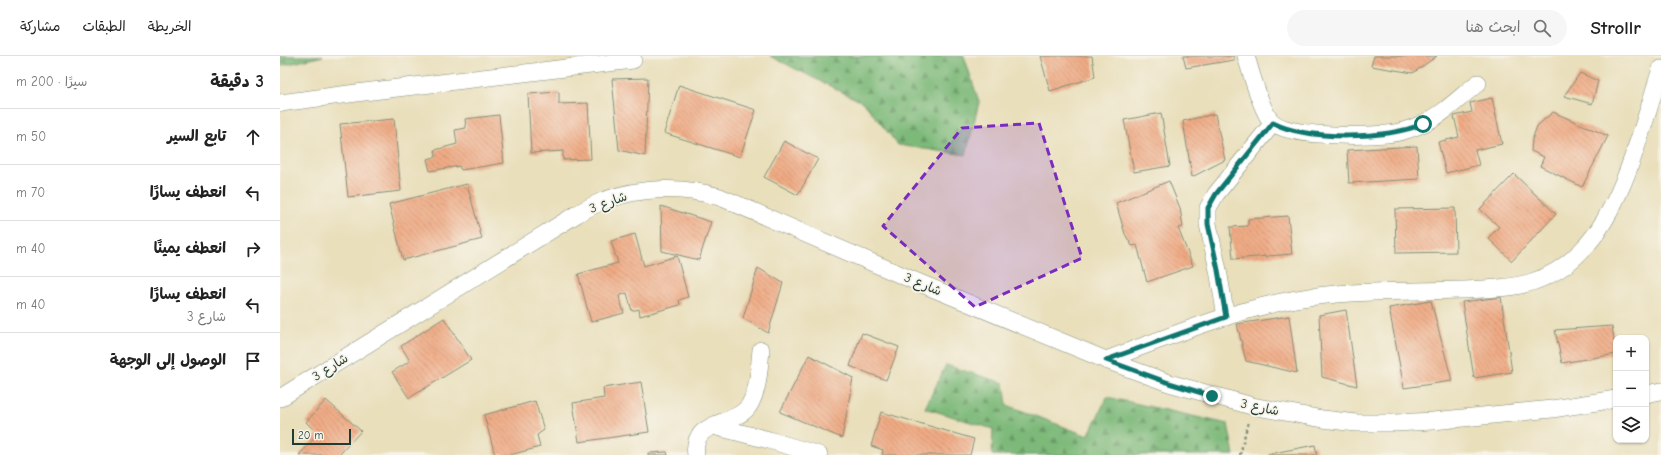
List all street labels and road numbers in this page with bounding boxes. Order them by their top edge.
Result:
street label: شارع 3 [587,188,630,218]
street label: شارع 3 [901,269,944,300]
street label: شارع 3 [309,350,352,385]
street label: شارع 3 [1239,396,1281,420]

